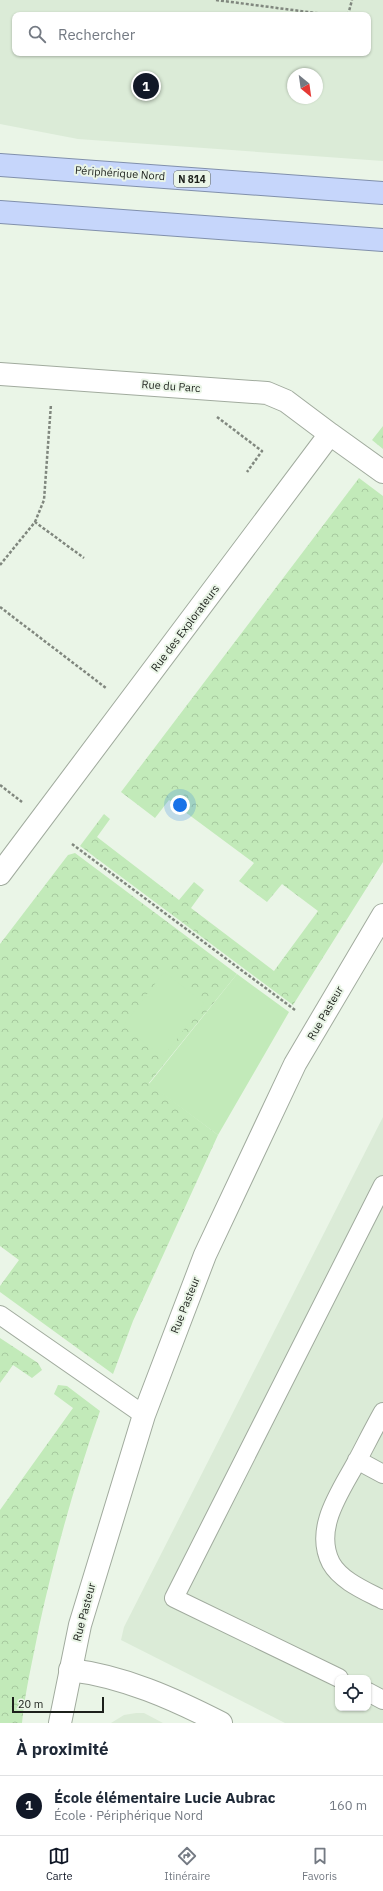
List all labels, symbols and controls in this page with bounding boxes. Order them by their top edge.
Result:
search box [12,12,371,56]
icon: search [26,23,48,45]
text: Rechercher [58,25,135,44]
north arrow [287,68,323,104]
pin: 1 [133,71,159,101]
street label: Périphérique Nord [74,163,166,183]
road number: N 814 [174,171,210,187]
street label: Rue du Parc [141,377,201,395]
street label: Rue des Explorateurs [148,582,222,674]
your location [170,795,190,815]
street label: Rue Pasteur [304,984,346,1042]
street label: Rue Pasteur [167,1275,203,1335]
street label: Rue Pasteur [70,1581,98,1643]
map controls [335,1675,371,1711]
button: locate [335,1675,371,1711]
scale bar [12,1695,104,1714]
text: 20 m [18,1697,43,1711]
text: À proximité [16,1738,109,1760]
text: École élémentaire Lucie Aubrac [54,1788,276,1807]
text: 1 [25,1797,33,1814]
text: 160 m [329,1797,367,1814]
text: École · Périphérique Nord [54,1807,203,1824]
tab: Carte [46,1845,73,1883]
tab: Itinéraire [164,1845,210,1883]
tab: Favoris [302,1845,337,1883]

